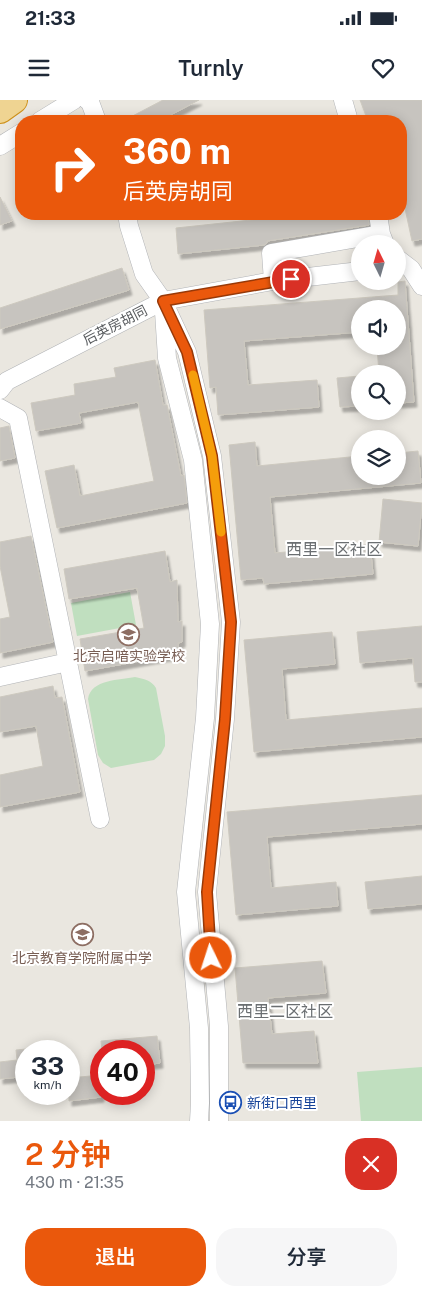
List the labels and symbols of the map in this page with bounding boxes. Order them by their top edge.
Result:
north arrow [351,235,406,290]
pin [270,258,312,300]
street label: 后英房胡同 [80,302,150,348]
district label: 西里一区社区 [286,540,382,559]
school or university icon: 北京启喑实验学校 [117,622,141,646]
place label: 北京启喑实验学校 [73,648,185,664]
school or university icon: 北京教育学院附属中学 [70,923,94,947]
position arrow [184,931,236,983]
place label: 北京教育学院附属中学 [12,950,152,966]
district label: 西里二区社区 [237,1002,333,1021]
speed limit sign: 40 [90,1040,155,1105]
bus stop icon: 新街口西里 [219,1091,243,1115]
place label: 新街口西里 [247,1095,317,1111]

